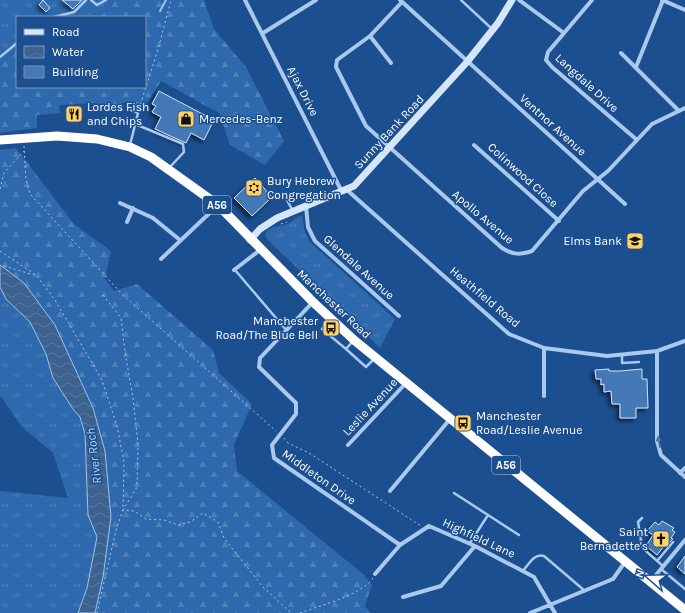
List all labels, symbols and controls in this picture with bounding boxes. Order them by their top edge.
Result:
legend [16,16,146,88]
text: Road [52,25,80,39]
text: Water [52,45,85,59]
street label: Langdale Drive [552,51,622,115]
street label: Ajax Drive [284,64,322,118]
text: Building [52,65,99,79]
street label: Ventnor Avenue [517,91,589,159]
street label: Sunny Bank Road [351,92,427,172]
place label: Lordes Fish and Chips [87,100,149,128]
restaurant icon: Lordes Fish and Chips [64,104,84,124]
shop icon: Mercedes-Benz [176,109,196,129]
place label: Mercedes-Benz [199,112,283,126]
street label: Colinwood Close [485,140,561,210]
place label: Bury Hebrew Congregation [267,174,341,202]
synagogue icon: Bury Hebrew Congregation [244,178,264,198]
street label: Apollo Avenue [449,187,517,247]
road number: A56 [203,196,231,214]
school or university icon: Elms Bank [625,231,645,251]
street label: Glendale Avenue [321,232,397,302]
place label: Elms Bank [563,234,622,248]
street label: Heathfield Road [447,264,523,330]
street label: Manchester Road [294,266,374,342]
place label: Manchester Road/The Blue Bell [216,314,319,342]
bus stop icon: Manchester Road/The Blue Bell [321,318,341,338]
street label: Leslie Avenue [340,375,400,439]
place label: Manchester Road/Leslie Avenue [476,409,582,437]
bus stop icon: Manchester Road/Leslie Avenue [453,413,473,433]
water label: River Roch [83,427,104,485]
one-way arrow [655,436,661,448]
street label: Middleton Drive [279,446,359,508]
road number: A56 [492,456,520,474]
street label: Highfield Lane [441,515,517,561]
place label: Saint Bernadette's [580,525,648,553]
church icon: Saint Bernadette's [651,529,671,549]
north arrow [629,557,669,597]
text: N [633,568,648,580]

